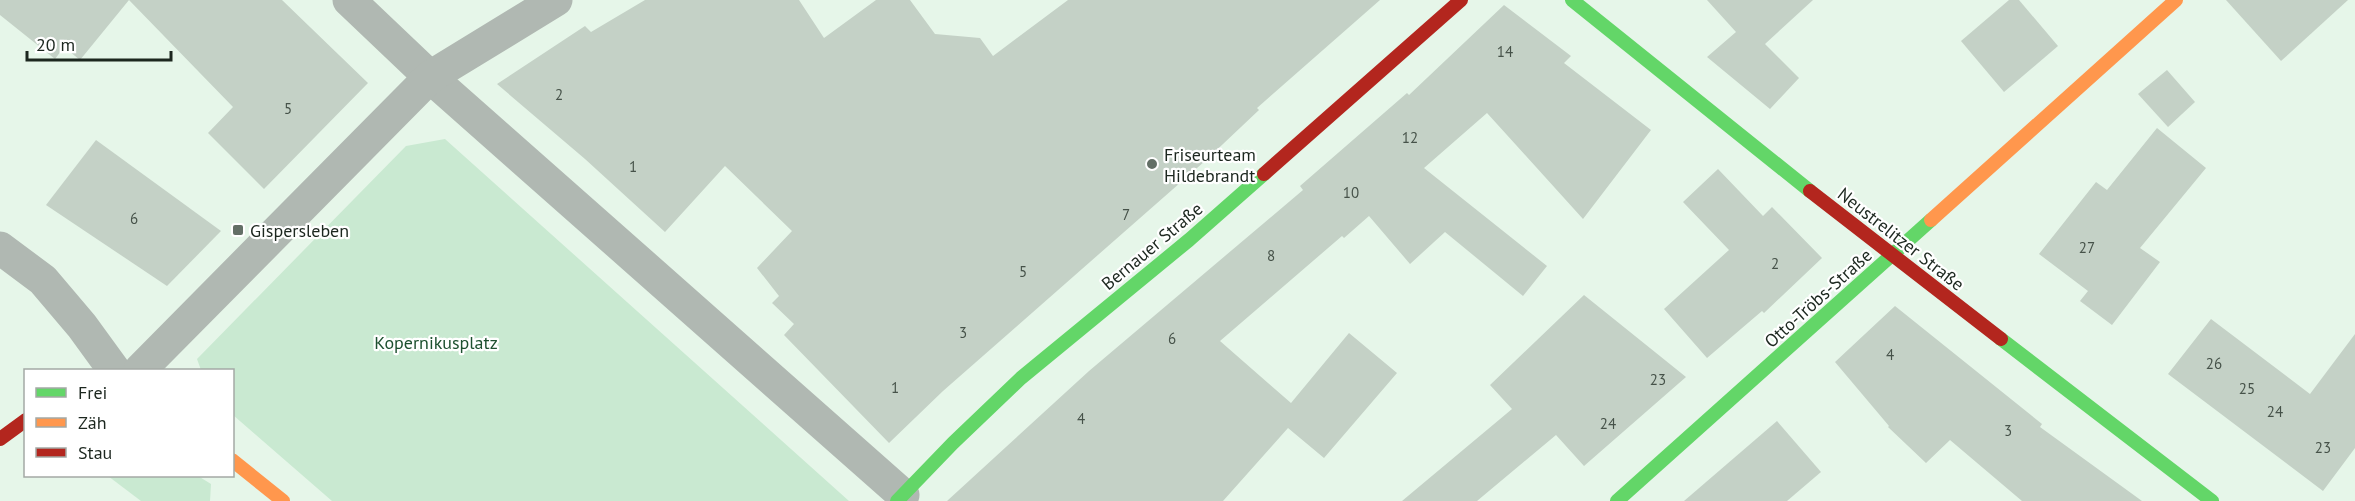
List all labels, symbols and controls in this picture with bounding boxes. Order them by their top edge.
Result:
scale bar [27,24,171,62]
text: 20 m [36,33,75,56]
house number: 14 [1497,42,1513,61]
house number: 2 [555,85,563,104]
house number: 5 [284,99,292,118]
house number: 12 [1402,128,1418,147]
place label: Friseurteam Hildebrandt [1164,143,1256,187]
house number: 1 [629,157,637,176]
marker: Friseurteam Hildebrandt [1145,157,1159,171]
street label: Neustrelitzer Straße [1833,182,1969,296]
house number: 10 [1343,183,1359,202]
street label: Bernauer Straße [1097,197,1207,295]
house number: 7 [1122,205,1130,224]
house number: 6 [130,209,138,228]
place label: Gispersleben [250,219,349,242]
marker: Gispersleben [231,223,245,237]
house number: 27 [2079,238,2095,257]
street label: Otto-Tröbs-Straße [1759,244,1877,352]
house number: 8 [1267,246,1275,265]
house number: 2 [1771,254,1779,273]
house number: 5 [1019,262,1027,281]
house number: 3 [959,323,967,342]
house number: 6 [1168,329,1176,348]
park label: Kopernikusplatz [374,331,498,354]
house number: 4 [1886,345,1894,364]
house number: 26 [2206,354,2222,373]
legend [24,369,234,477]
house number: 23 [1650,370,1666,389]
house number: 1 [891,378,899,397]
house number: 25 [2239,379,2255,398]
text: Frei [78,381,107,404]
house number: 24 [2267,402,2283,421]
house number: 4 [1077,409,1085,428]
text: Zäh [78,411,107,434]
house number: 24 [1600,414,1616,433]
house number: 3 [2004,421,2012,440]
house number: 23 [2315,438,2331,457]
text: Stau [78,441,112,464]

